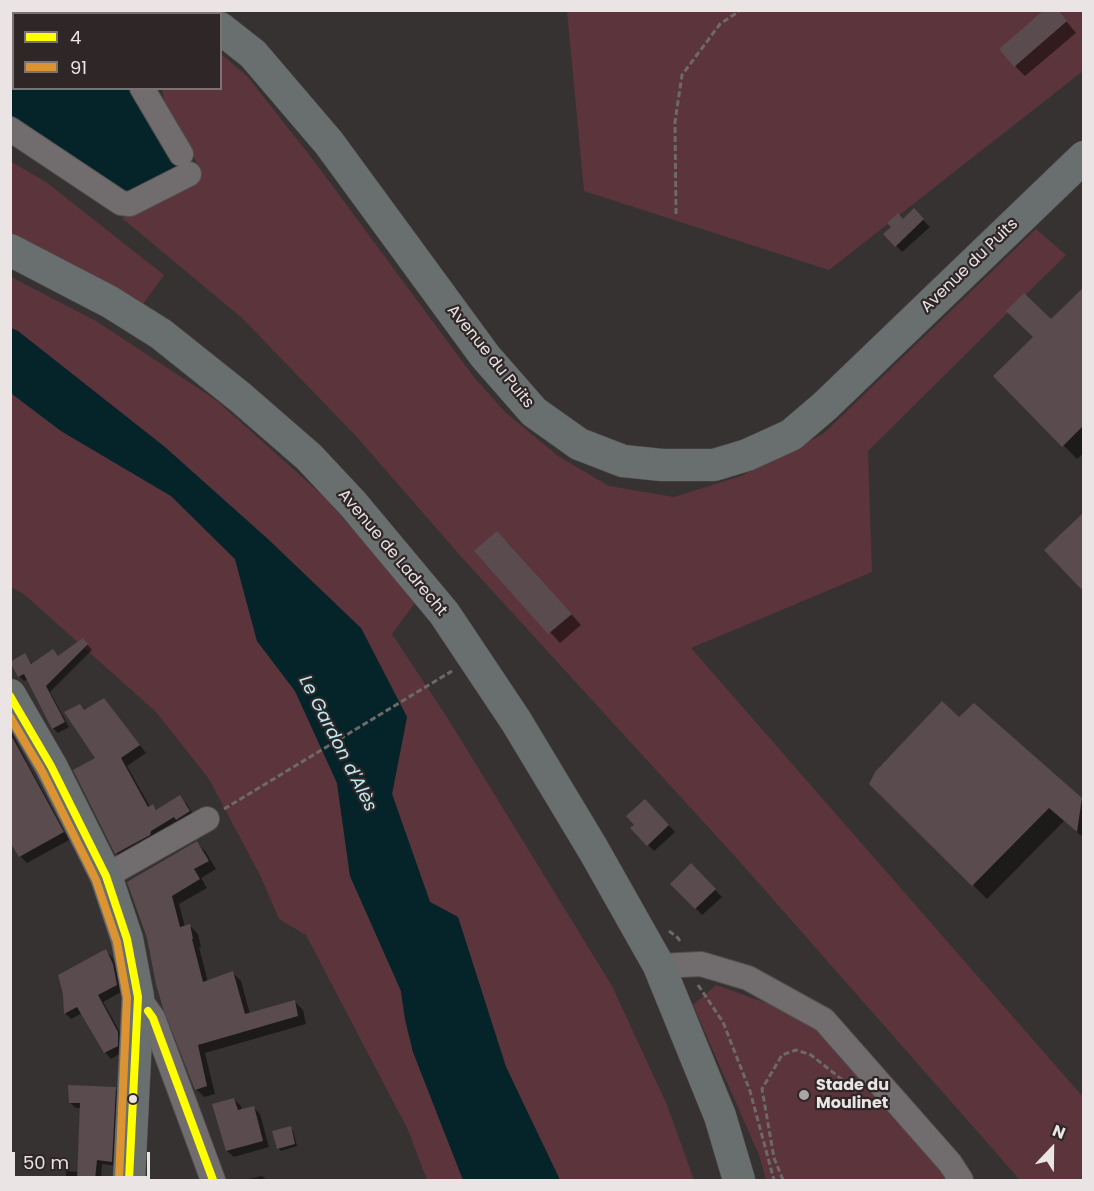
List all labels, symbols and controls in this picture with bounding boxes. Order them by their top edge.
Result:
legend [12,12,222,90]
text: 4 [70,25,81,50]
text: 91 [70,55,87,80]
street label: Avenue du Puits [918,215,1022,317]
street label: Avenue du Puits [442,301,538,413]
street label: Avenue de Ladrecht [333,486,451,620]
water label: Le Gardon d'Alès [293,672,381,816]
place label: Stade du Moulinet [816,1076,889,1114]
marker: Stade du Moulinet [797,1088,811,1102]
unlabelled marker [127,1093,139,1105]
north arrow [1022,1119,1082,1179]
text: N [1049,1119,1069,1145]
scale bar [15,1140,153,1178]
text: 50 m [23,1150,69,1175]

